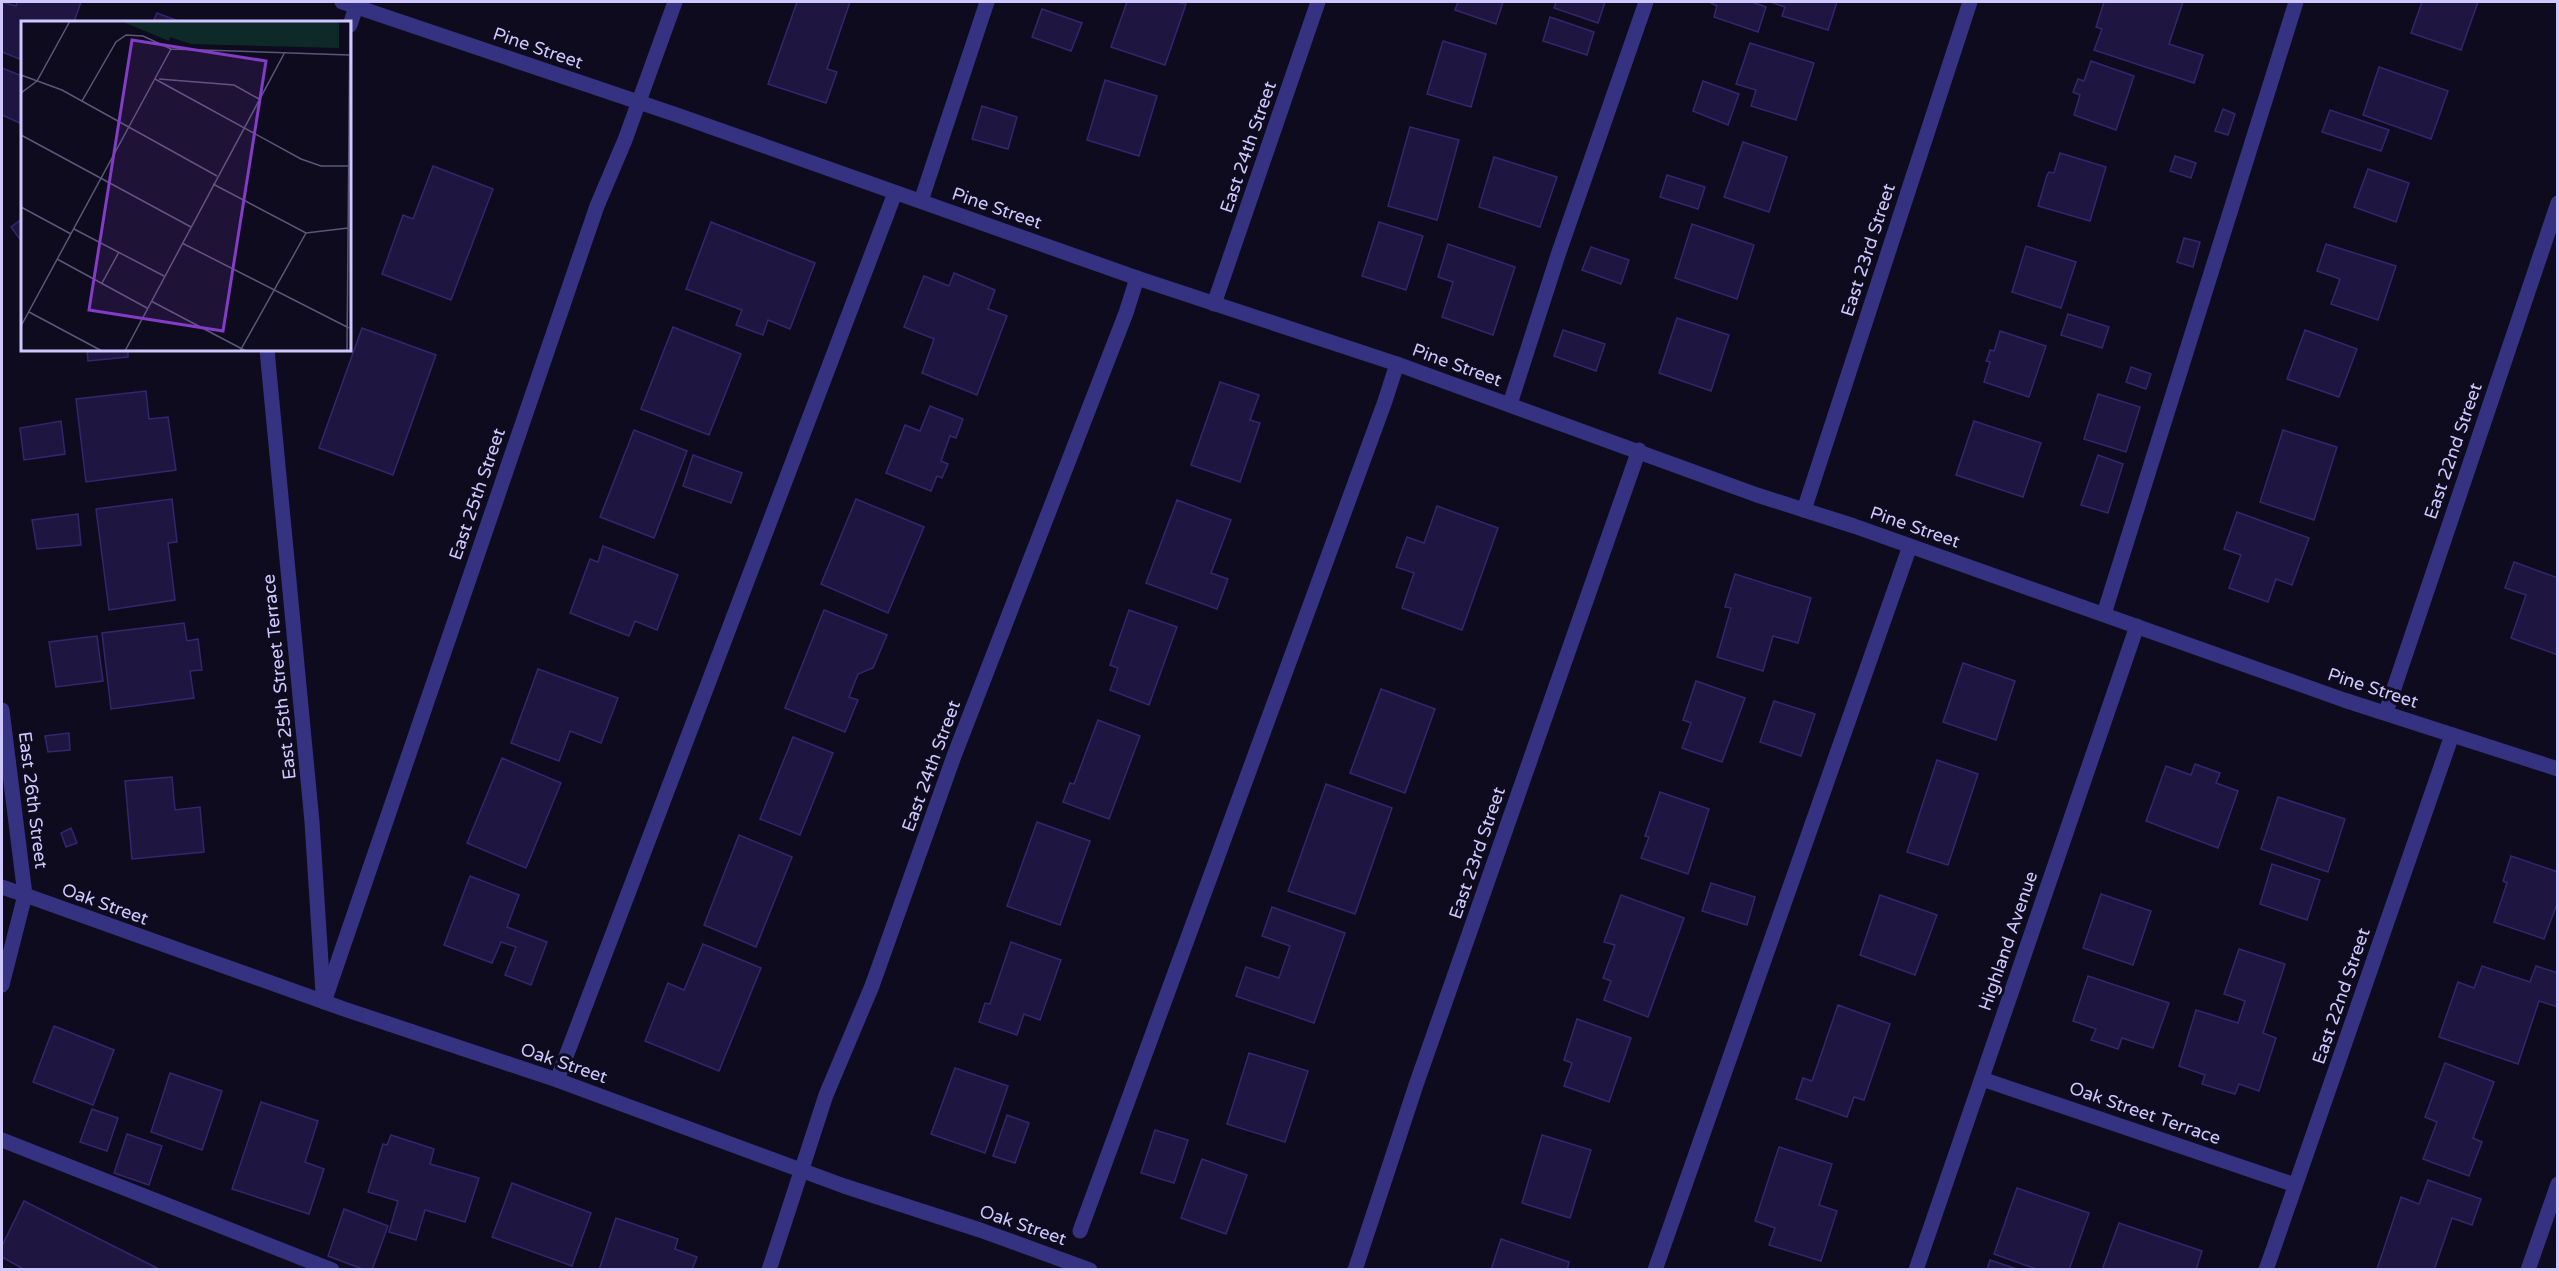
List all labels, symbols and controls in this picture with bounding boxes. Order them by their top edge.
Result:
inset map [21,21,351,351]
street label: Pine Street [490,22,586,74]
street label: East 24th Street [1215,78,1281,216]
street label: East 23rd Street [1836,181,1900,319]
street label: Pine Street [949,182,1045,234]
street label: Pine Street [1409,339,1505,391]
street label: East 22nd Street [2419,380,2487,522]
street label: East 25th Street [444,425,510,563]
street label: Pine Street [1867,501,1963,553]
street label: East 25th Street Terrace [257,573,301,781]
street label: Pine Street [2325,663,2421,713]
street label: East 24th Street [897,697,965,835]
street label: East 26th Street [14,730,52,870]
street label: East 23rd Street [1444,784,1510,922]
street label: Highland Avenue [1974,868,2042,1014]
street label: Oak Street [59,878,151,930]
street label: East 22nd Street [2307,925,2375,1067]
street label: Oak Street [518,1038,610,1088]
street label: Oak Street Terrace [2066,1077,2224,1149]
street label: Oak Street [977,1200,1069,1250]

